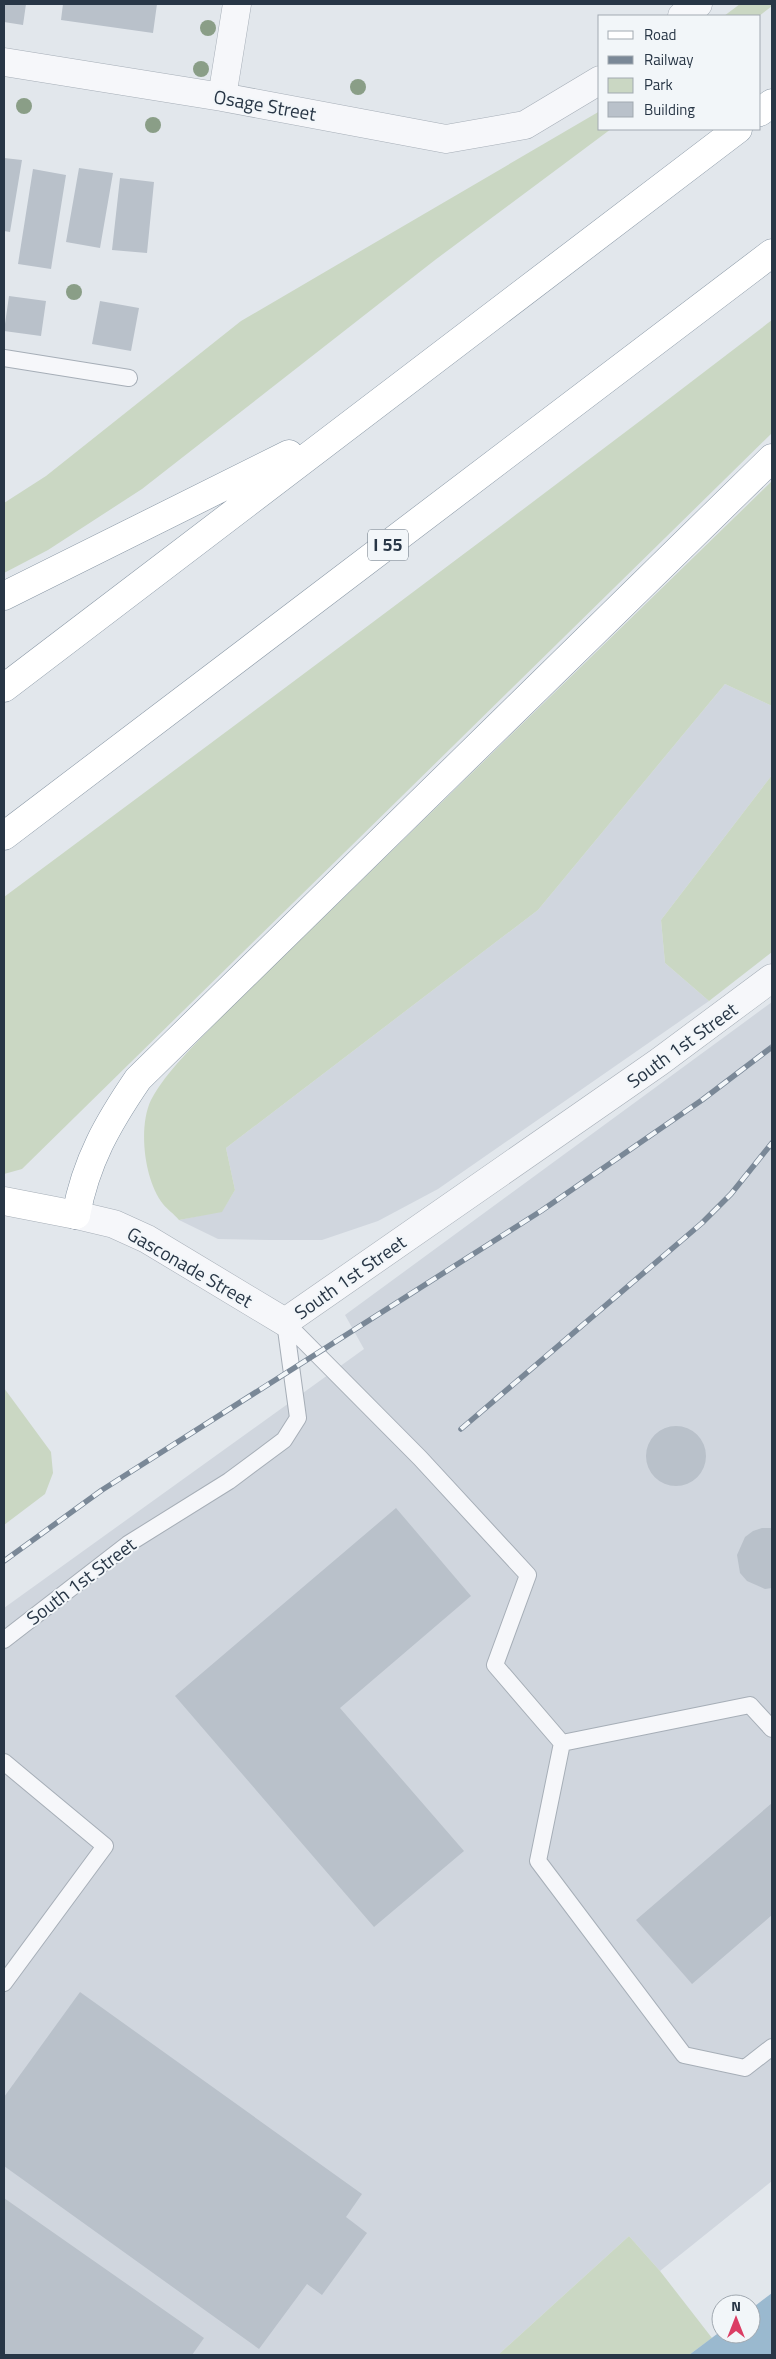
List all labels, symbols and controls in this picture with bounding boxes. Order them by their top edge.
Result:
legend [598,15,761,130]
text: Road [644,23,676,46]
text: Railway [644,48,694,71]
text: Park [644,73,673,96]
street label: Osage Street [212,81,319,128]
text: Building [644,98,695,121]
road number: I 55 [368,530,408,560]
street label: South 1st Street [620,994,743,1095]
street label: Gasconade Street [122,1219,259,1314]
street label: South 1st Street [288,1227,412,1326]
street label: South 1st Street [20,1529,142,1632]
north arrow [711,2294,761,2344]
text: N [731,2295,741,2316]

